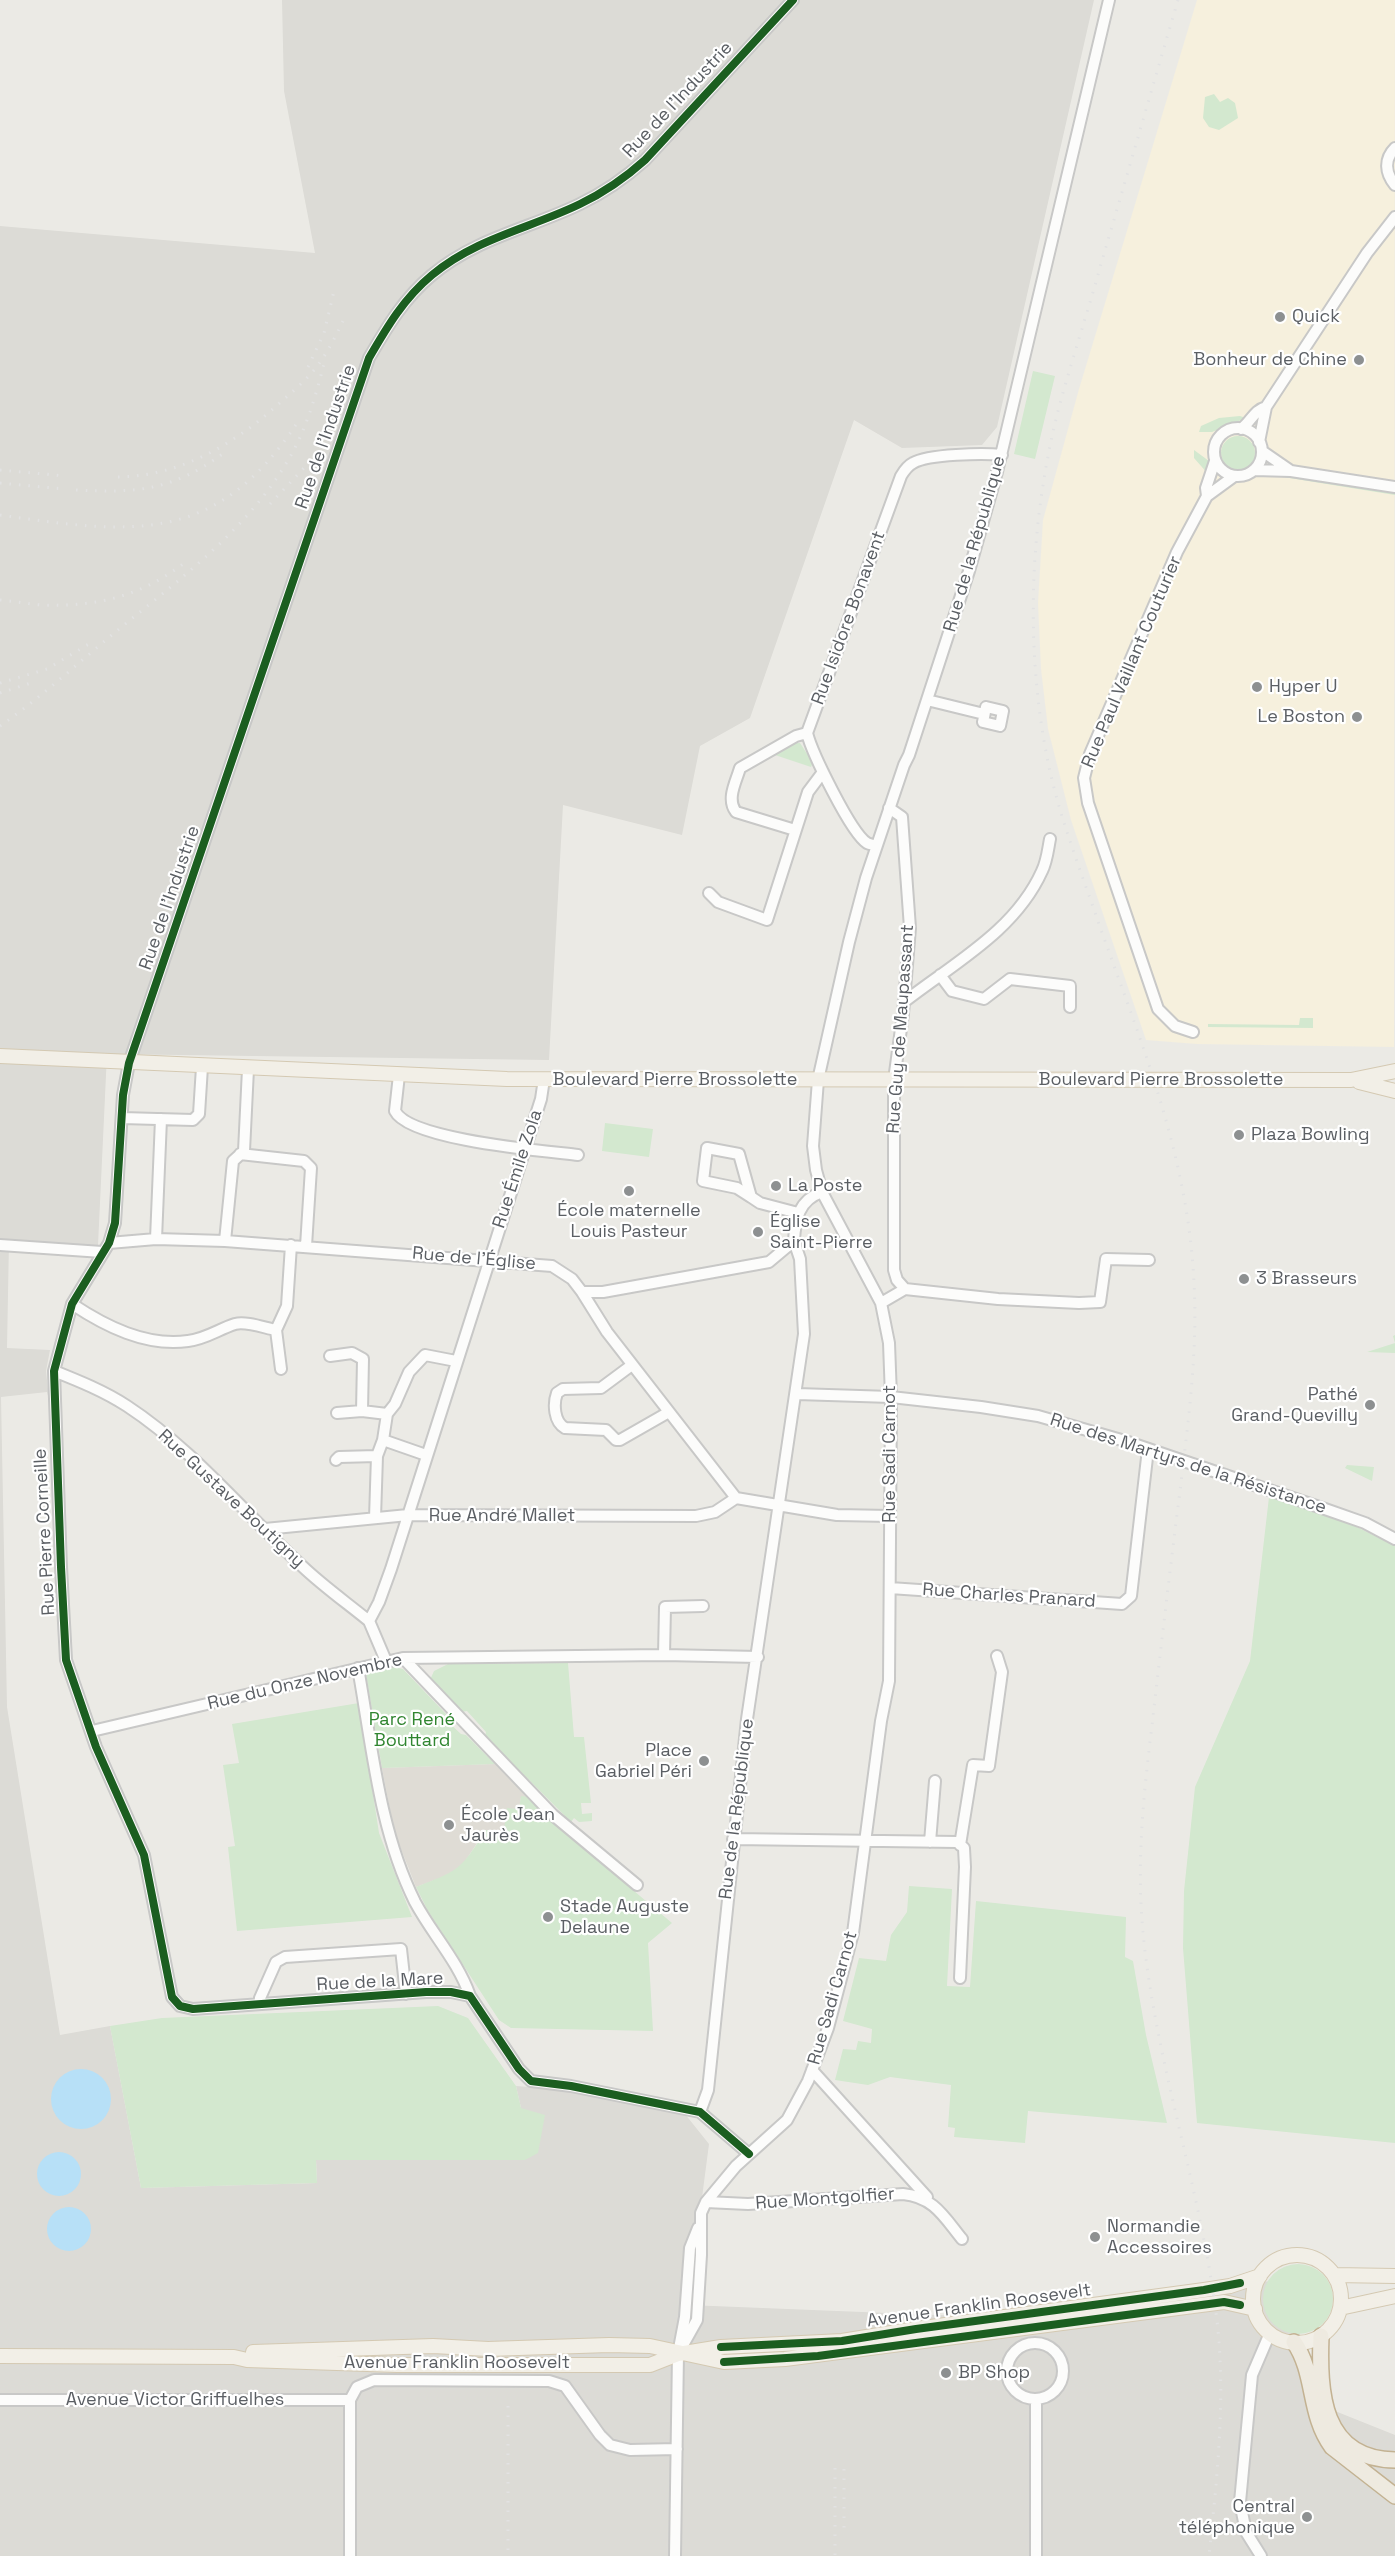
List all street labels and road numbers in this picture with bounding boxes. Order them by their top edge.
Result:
street label: Rue de l'Industrie [619,37,737,163]
street label: Rue de l'Industrie [291,362,361,512]
street label: Rue de la République [940,453,1010,635]
street label: Rue Isidore Bonavent [807,528,891,708]
street label: Rue Paul Vaillant Couturier [1077,553,1187,771]
street label: Rue de l'Industrie [135,823,205,973]
street label: Rue Guy de Maupassant [883,924,919,1134]
street label: Boulevard Pierre Brossolette [553,1069,797,1091]
street label: Boulevard Pierre Brossolette [1039,1069,1283,1091]
street label: Rue Émile Zola [489,1107,547,1231]
street label: Rue de l'Église [411,1243,537,1275]
street label: Rue Sadi Carnot [879,1385,901,1523]
street label: Rue des Martyrs de la Résistance [1047,1409,1329,1519]
street label: Rue Gustave Boutigny [153,1425,309,1573]
street label: Rue Pierre Corneille [30,1448,60,1616]
street label: Rue André Mallet [429,1505,575,1527]
street label: Rue Charles Pranard [922,1579,1096,1613]
street label: Rue du Onze Novembre [206,1649,404,1715]
street label: Rue de la République [715,1717,759,1901]
street label: Rue Sadi Carnot [804,1929,862,2067]
street label: Rue de la Mare [316,1968,444,1996]
street label: Rue Montgolfier [755,2183,895,2215]
street label: Avenue Franklin Roosevelt [866,2280,1092,2332]
street label: Avenue Franklin Roosevelt [344,2352,570,2374]
street label: Avenue Victor Griffuelhes [66,2389,284,2411]

